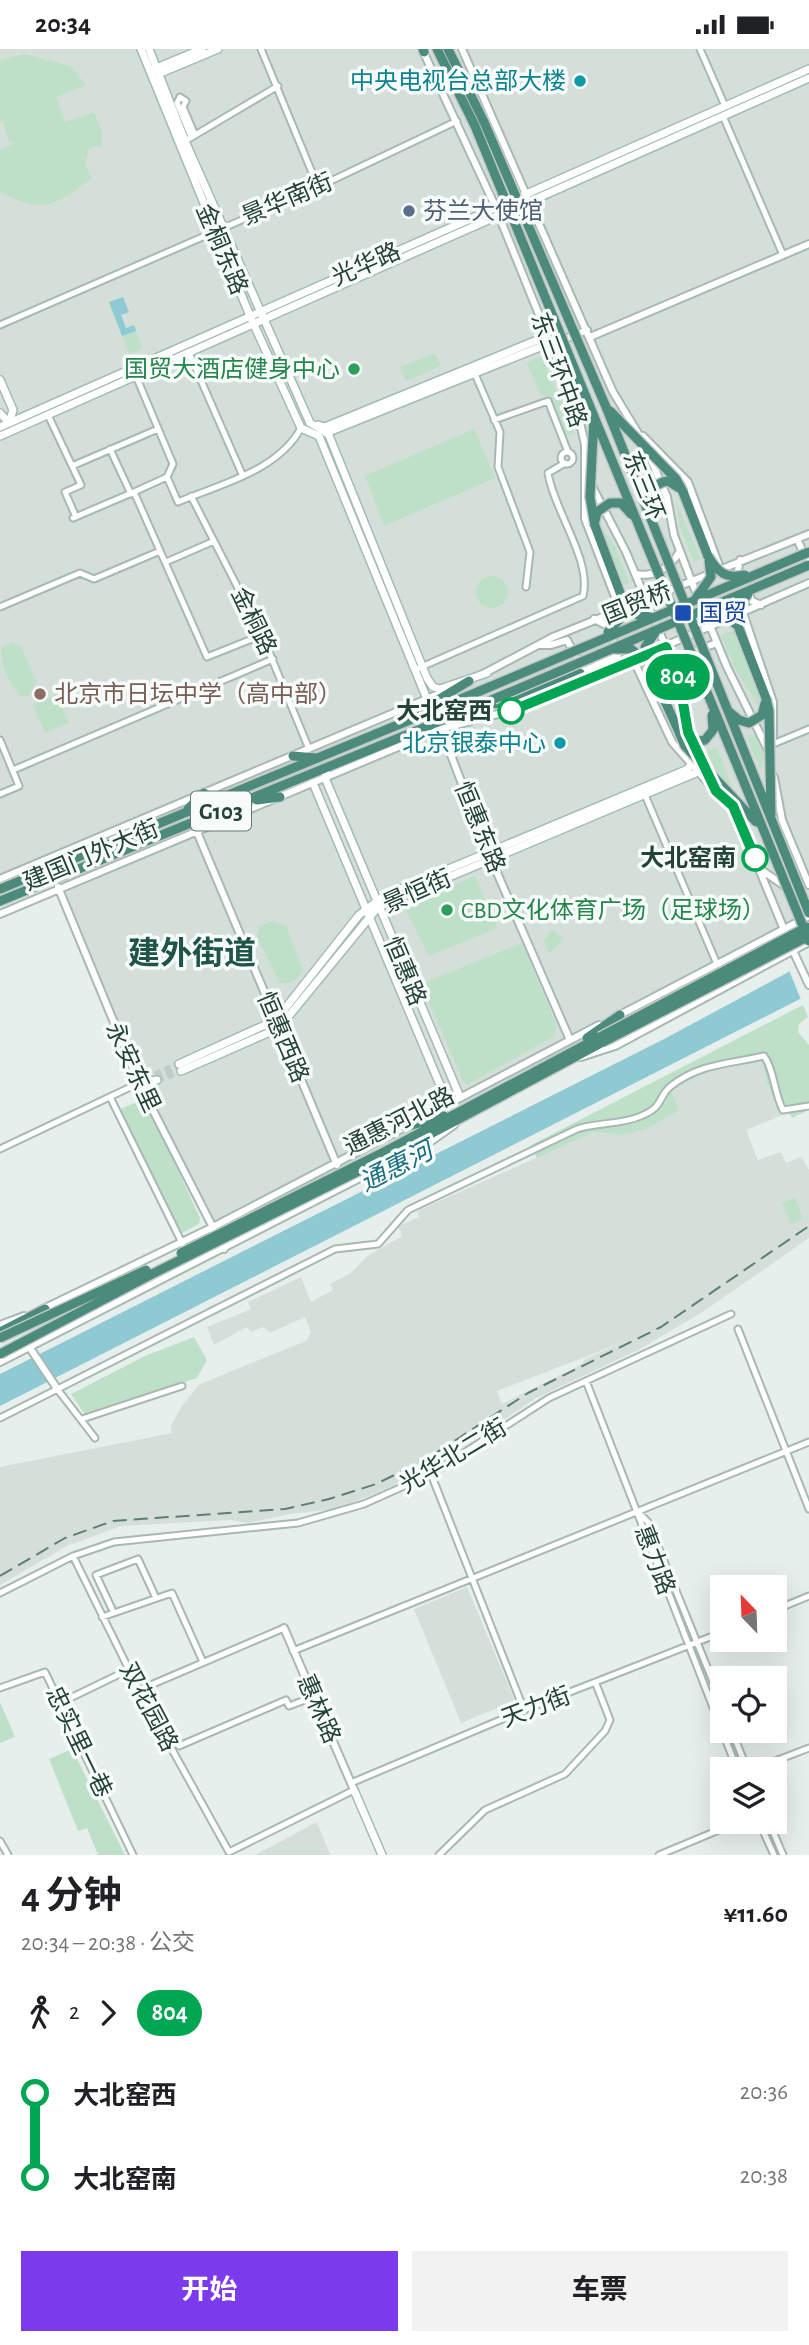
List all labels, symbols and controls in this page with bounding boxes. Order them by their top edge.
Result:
text: 20:34 [35,11,91,37]
place label: 中央电视台总部大楼 [350,68,566,94]
marker: 中央电视台总部大楼 [572,73,588,89]
street label: 景华南街 [238,168,336,230]
place label: 芬兰大使馆 [423,198,543,224]
street label: 金桐东路 [191,200,253,298]
marker: 芬兰大使馆 [401,203,417,219]
street label: 光华路 [328,237,404,291]
street label: 东三环中路 [526,309,592,431]
place label: 国贸大酒店健身中心 [124,356,340,382]
marker: 国贸大酒店健身中心 [346,361,362,377]
street label: 东三环 [618,448,670,524]
street label: 国贸桥 [599,577,675,629]
street label: 金桐路 [227,583,281,659]
place label: 国贸 [699,601,747,626]
marker: 国贸 [673,603,693,623]
line badge: 804 [638,654,718,700]
text: 804 [660,665,696,689]
place label: 北京市日坛中学（高中部） [54,681,342,707]
marker: 北京市日坛中学（高中部） [32,686,48,702]
place label: 大北窑西 [396,698,492,724]
marker: 大北窑西 [498,698,524,724]
place label: 北京银泰中心 [402,730,546,756]
marker: 北京银泰中心 [552,735,568,751]
street label: 恒惠东路 [450,778,510,876]
road number: G103 [191,791,251,831]
street label: 建国门外大街 [20,815,162,895]
place label: 大北窑南 [640,845,736,871]
marker: 大北窑南 [742,845,768,871]
street label: 景恒街 [379,864,455,918]
place label: CBD文化体育广场（足球场） [461,897,766,923]
marker: CBD文化体育广场（足球场） [439,902,455,918]
street label: 恒惠路 [379,933,431,1009]
district label: 建外街道 [128,936,256,970]
street label: 恒惠西路 [252,988,314,1086]
street label: 永安东里 [101,1018,165,1116]
street label: 通惠河北路 [340,1082,458,1160]
water label: 通惠河 [355,1134,442,1196]
street label: 光华北二街 [395,1414,511,1498]
street label: 惠力路 [630,1522,680,1598]
north arrow [710,1575,788,1652]
map controls [710,1575,787,1834]
street label: 双花园路 [115,1659,183,1755]
button: locate [710,1666,787,1743]
street label: 惠林路 [292,1671,346,1747]
street label: 忠实里一巷 [41,1682,117,1802]
street label: 天力街 [498,1682,574,1732]
button: layers [710,1757,787,1834]
text: 4 分钟 [21,1878,122,1916]
text: ¥11.60 [724,1901,788,1927]
text: 20:34 – 20:38 · 公交 [21,1932,195,1955]
icon: walk [21,1994,59,2032]
icon: forward [89,1994,127,2032]
text: 2 [69,2001,79,2024]
text: 804 [151,2001,188,2025]
text: 20:36 [740,2081,788,2104]
text: 大北窑西 [73,2083,177,2109]
text: 20:38 [740,2165,788,2188]
text: 大北窑南 [73,2167,177,2193]
button: 开始 [21,2251,398,2331]
button: 车票 [412,2251,788,2331]

